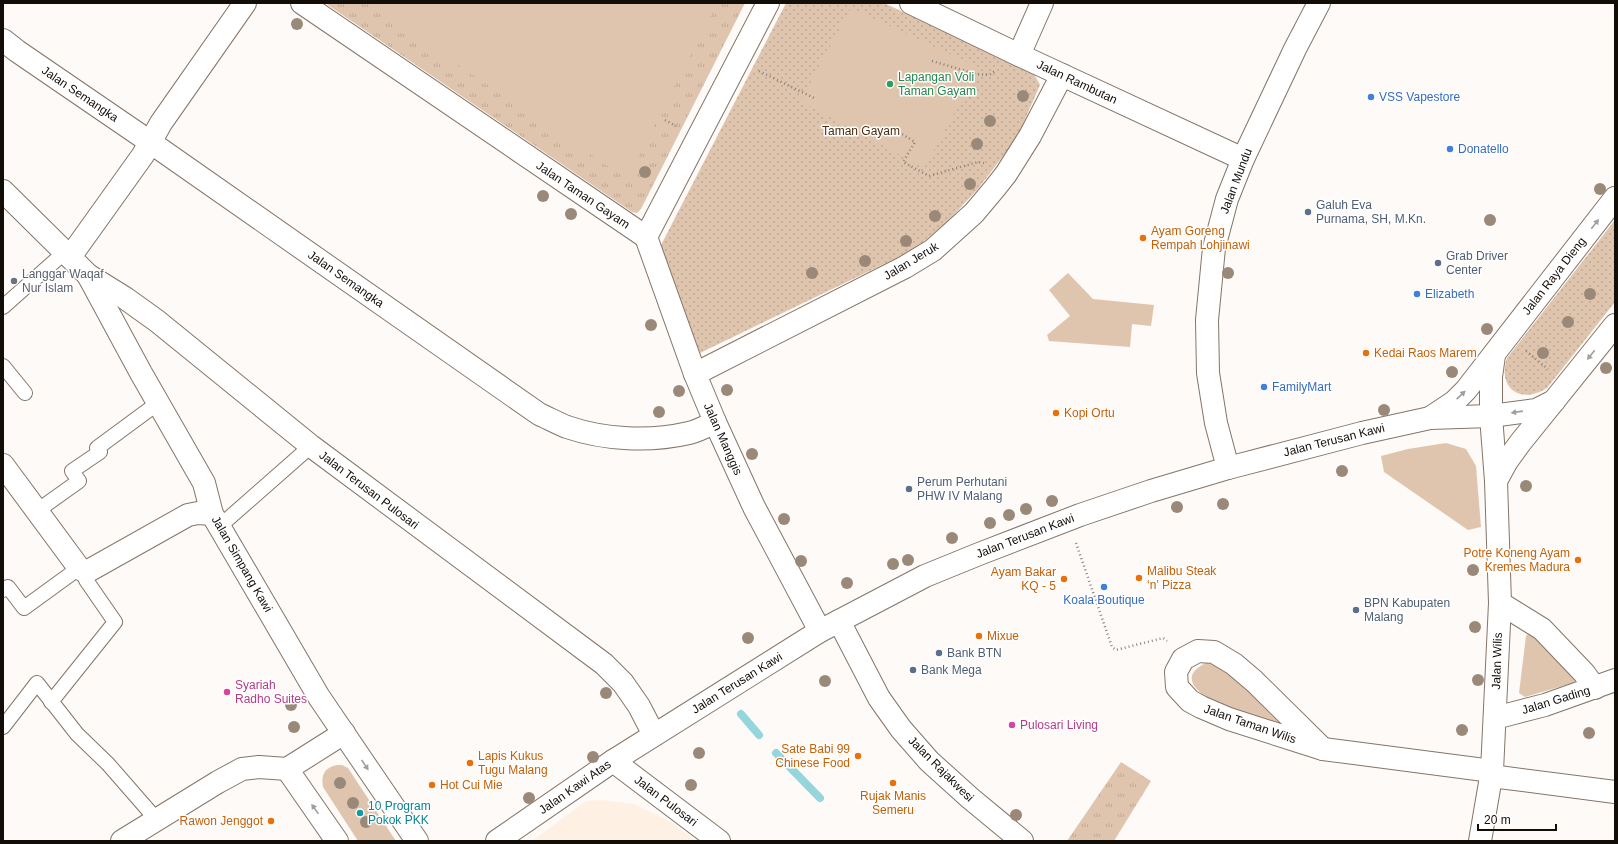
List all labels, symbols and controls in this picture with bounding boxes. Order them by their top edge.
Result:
street label: Jalan Rambutan [1034,57,1120,107]
street label: Jalan Semangka [39,63,121,125]
place label: Lapangan Voli Taman Gayam [898,70,976,98]
marker: Lapangan Voli Taman Gayam [885,79,895,89]
place label: VSS Vapestore [1379,90,1460,104]
marker: VSS Vapestore [1366,92,1376,102]
park label: Taman Gayam [822,124,900,138]
place label: Donatello [1458,142,1509,156]
marker: Donatello [1445,144,1455,154]
street label: Jalan Mundu [1217,146,1255,216]
street label: Jalan Taman Gayam [534,158,632,232]
place label: Galuh Eva Purnama, SH, M.Kn. [1316,198,1426,226]
marker: Galuh Eva Purnama, SH, M.Kn. [1303,207,1313,217]
one-way arrow [1590,218,1599,229]
place label: Ayam Goreng Rempah Lohjinawi [1151,224,1250,252]
marker: Ayam Goreng Rempah Lohjinawi [1138,233,1148,243]
street label: Jalan Raya Dieng [1519,234,1589,318]
street label: Jalan Jeruk [881,239,942,283]
street label: Jalan Semangka [305,248,387,311]
place label: Grab Driver Center [1446,249,1508,277]
marker: Grab Driver Center [1433,258,1443,268]
place label: Langgar Waqaf Nur Islam [22,267,104,295]
marker: Langgar Waqaf Nur Islam [9,276,19,286]
place label: Elizabeth [1425,287,1474,301]
marker: Elizabeth [1412,289,1422,299]
place label: Kedai Raos Marem [1374,346,1477,360]
marker: Kedai Raos Marem [1361,348,1371,358]
one-way arrow [1587,350,1595,361]
place label: FamilyMart [1272,380,1332,394]
marker: FamilyMart [1259,382,1269,392]
one-way arrow [1456,390,1466,400]
street label: Jalan Manggis [701,401,745,477]
place label: Kopi Ortu [1064,406,1115,420]
marker: Kopi Ortu [1051,408,1061,418]
one-way arrow [1511,409,1523,415]
street label: Jalan Terusan Kawi [1282,421,1386,459]
street label: Jalan Terusan Pulosari [316,448,422,532]
place label: Perum Perhutani PHW IV Malang [917,475,1007,503]
marker: Perum Perhutani PHW IV Malang [904,484,914,494]
street label: Jalan Terusan Kawi [974,511,1076,561]
street label: Jalan Simpang Kawi [209,513,275,615]
place label: Potre Koneng Ayam Kremes Madura [1463,546,1570,574]
marker: Potre Koneng Ayam Kremes Madura [1573,555,1583,565]
place label: Malibu Steak ‘n’ Pizza [1147,564,1217,592]
place label: Ayam Bakar KQ - 5 [991,565,1056,593]
marker: Malibu Steak ‘n’ Pizza [1134,573,1144,583]
marker: Ayam Bakar KQ - 5 [1059,574,1069,584]
marker: Koala Boutique [1099,582,1109,592]
place label: Koala Boutique [1063,593,1145,607]
place label: BPN Kabupaten Malang [1364,596,1450,624]
marker: BPN Kabupaten Malang [1351,605,1361,615]
place label: Mixue [987,629,1019,643]
marker: Mixue [974,631,984,641]
street label: Jalan Wilis [1489,632,1505,690]
place label: Bank BTN [947,646,1002,660]
marker: Bank BTN [934,648,944,658]
street label: Jalan Terusan Kawi [689,650,785,716]
place label: Bank Mega [921,663,982,677]
marker: Bank Mega [908,665,918,675]
place label: Syariah Radho Suites [235,678,307,706]
street label: Jalan Gading [1520,683,1592,717]
marker: Syariah Radho Suites [222,687,232,697]
street label: Jalan Taman Wilis [1202,702,1298,746]
place label: Pulosari Living [1020,718,1098,732]
marker: Pulosari Living [1007,720,1017,730]
street label: Jalan Rajakwesi [905,733,977,805]
place label: Sate Babi 99 Chinese Food [775,742,850,770]
place label: Lapis Kukus Tugu Malang [478,749,548,777]
marker: Sate Babi 99 Chinese Food [853,751,863,761]
street label: Jalan Kawi Atas [536,757,614,817]
marker: Lapis Kukus Tugu Malang [465,758,475,768]
one-way arrow [362,759,369,771]
street label: Jalan Pulosari [632,773,700,829]
place label: Hot Cui Mie [440,778,503,792]
marker: Rujak Manis Semeru [888,778,898,788]
marker: Hot Cui Mie [427,780,437,790]
place label: Rujak Manis Semeru [860,789,926,817]
place label: 10 Program Pokok PKK [368,799,431,827]
one-way arrow [311,804,319,814]
scale bar [1478,806,1556,832]
marker: 10 Program Pokok PKK [355,808,365,818]
text: 20 m [1484,813,1511,827]
place label: Rawon Jenggot [180,814,264,828]
marker: Rawon Jenggot [266,816,276,826]

